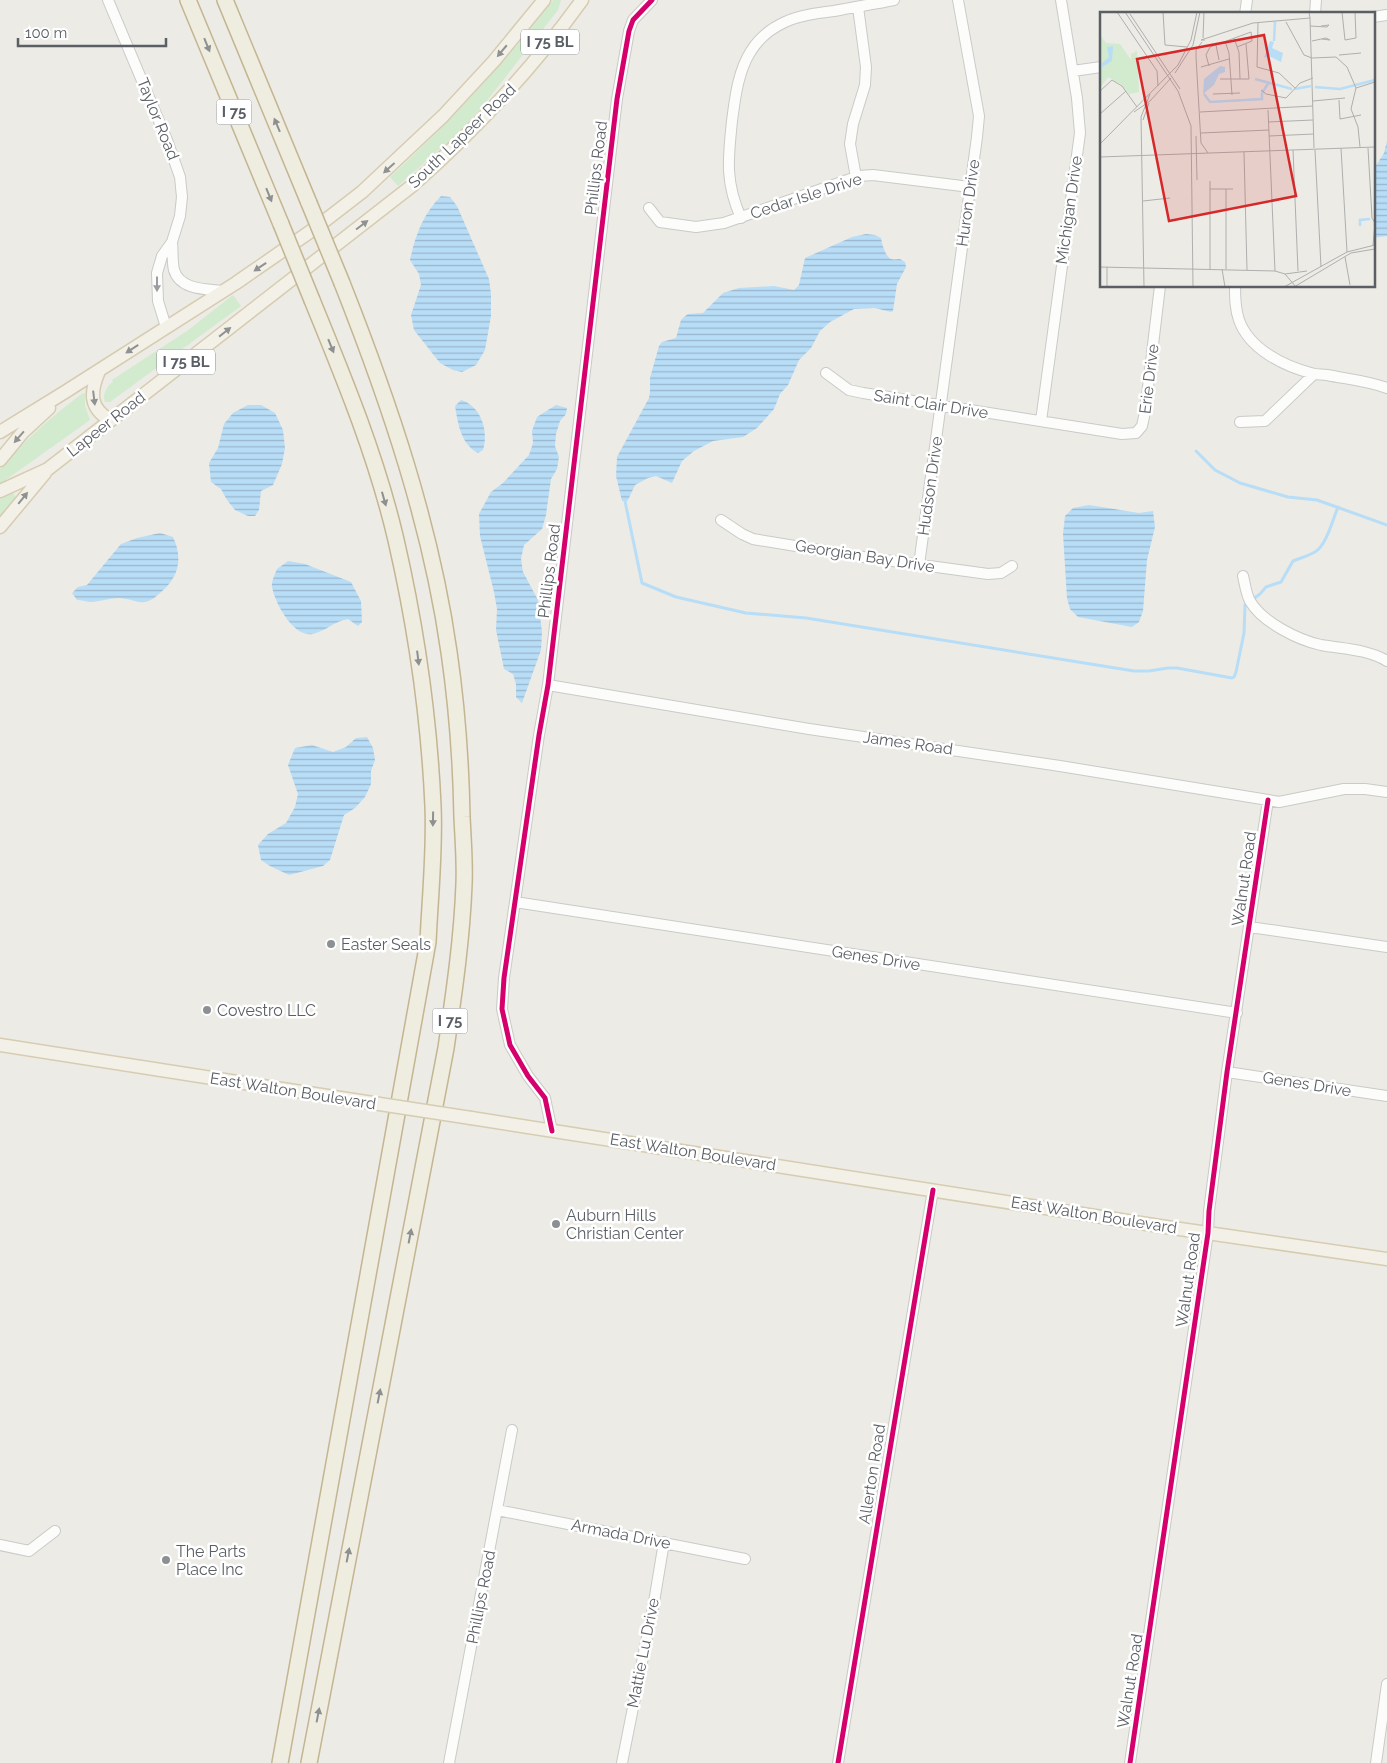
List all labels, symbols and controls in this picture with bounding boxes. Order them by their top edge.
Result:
inset map [1100,12,1374,288]
scale bar [18,15,165,47]
text: 100 m [25,24,67,42]
road number: I 75 BL [521,30,579,54]
one-way arrow [203,38,211,52]
one-way arrow [496,45,508,57]
street label: Taylor Road [133,75,183,163]
street label: South Lapeer Road [404,80,520,192]
road number: I 75 [216,100,252,124]
one-way arrow [273,117,281,132]
street label: Phillips Road [581,120,611,216]
street label: Michigan Drive [1052,155,1086,265]
street label: Huron Drive [952,158,984,248]
one-way arrow [382,162,395,173]
street label: Cedar Isle Drive [748,169,864,223]
one-way arrow [265,188,273,202]
one-way arrow [355,219,368,230]
one-way arrow [253,262,266,272]
one-way arrow [153,276,161,292]
one-way arrow [218,326,231,337]
one-way arrow [327,338,335,353]
street label: Erie Drive [1135,343,1163,415]
one-way arrow [126,344,139,354]
road number: I 75 BL [157,350,215,374]
street label: Saint Clair Drive [872,386,990,422]
street label: Lapeer Road [63,387,149,461]
one-way arrow [90,391,98,407]
one-way arrow [13,431,25,443]
street label: Hudson Drive [914,435,946,537]
one-way arrow [18,491,29,504]
one-way arrow [381,491,389,506]
street label: Phillips Road [534,523,564,619]
street label: Georgian Bay Drive [794,536,936,576]
one-way arrow [415,650,423,666]
street label: James Road [862,727,954,759]
one-way arrow [429,812,437,828]
street label: Walnut Road [1228,830,1260,928]
place label: Easter Seals [341,935,431,954]
marker: Easter Seals [325,938,337,950]
street label: Genes Drive [830,942,922,974]
place label: Covestro LLC [217,1001,316,1020]
marker: Covestro LLC [201,1004,213,1016]
road number: I 75 [432,1008,468,1034]
street label: East Walton Boulevard [209,1068,377,1114]
street label: Genes Drive [1261,1068,1353,1100]
street label: East Walton Boulevard [609,1129,777,1175]
street label: East Walton Boulevard [1010,1192,1178,1238]
place label: Auburn Hills Christian Center [566,1206,684,1243]
marker: Auburn Hills Christian Center [550,1218,562,1230]
one-way arrow [406,1228,414,1244]
street label: Walnut Road [1172,1231,1204,1329]
one-way arrow [375,1387,383,1403]
street label: Allerton Road [855,1423,889,1525]
street label: Armada Drive [570,1515,672,1553]
place label: The Parts Place Inc [176,1542,246,1579]
one-way arrow [345,1547,353,1563]
street label: Phillips Road [463,1549,499,1645]
marker: The Parts Place Inc [160,1554,172,1566]
street label: Mattie Lu Drive [623,1597,663,1709]
street label: Walnut Road [1113,1632,1147,1730]
one-way arrow [315,1707,323,1723]

